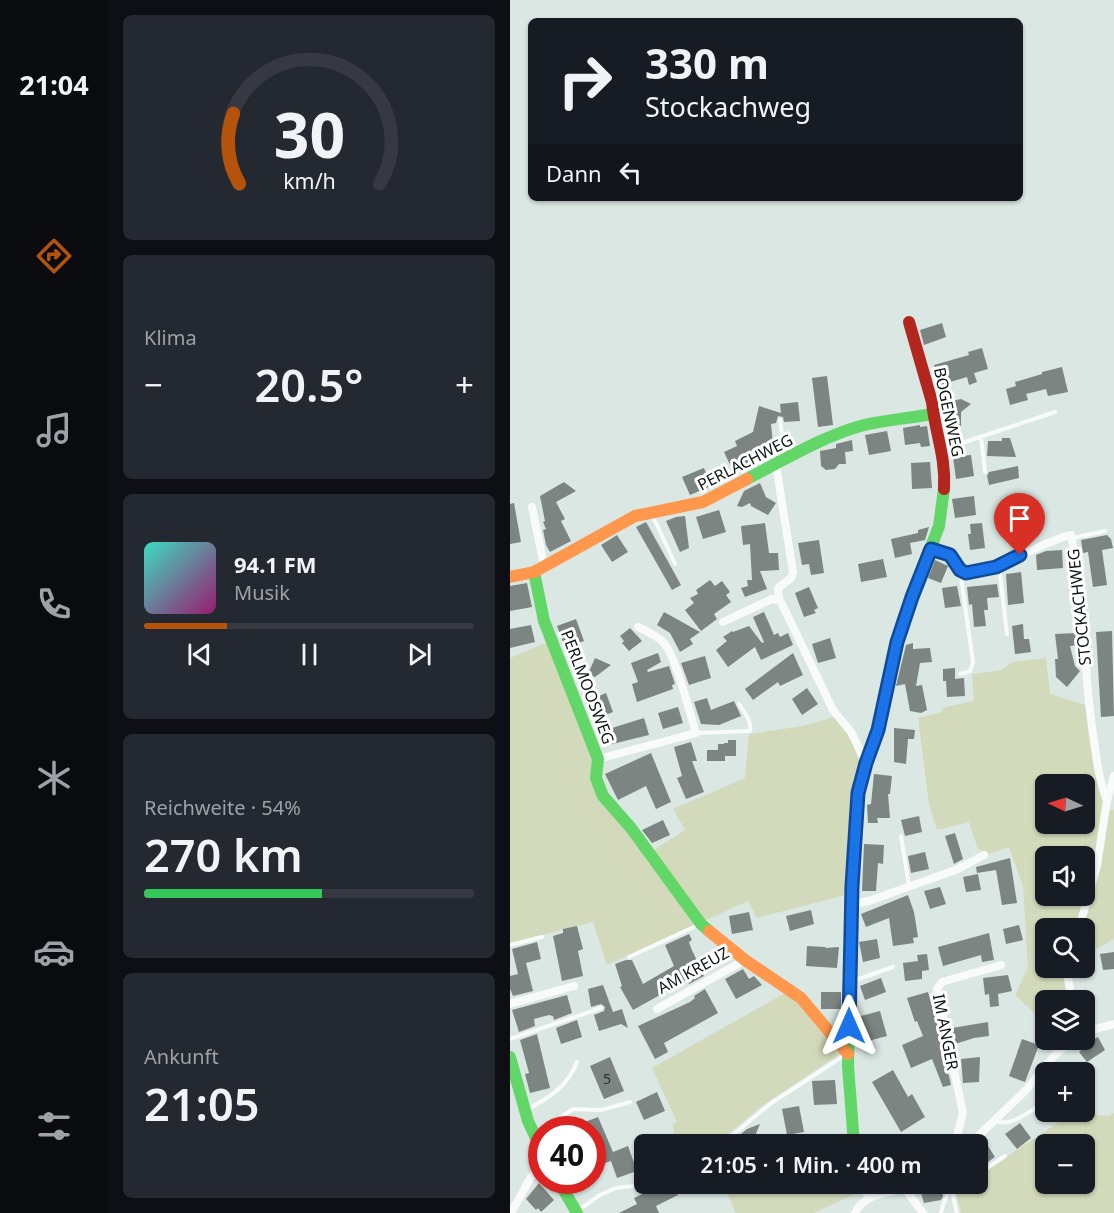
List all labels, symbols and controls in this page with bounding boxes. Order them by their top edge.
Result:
text: 330 m [645,34,769,91]
icon: right [546,42,624,120]
text: 21:04 [19,66,89,103]
text: Stockachweg [645,88,811,125]
text: 30 [273,91,345,176]
icon: left [614,156,647,189]
text: Dann [546,158,602,188]
text: km/h [283,167,335,196]
icon: directions [33,235,75,277]
text: Klima [144,324,197,351]
text: 20.5° [255,354,363,415]
text: − [144,362,163,407]
text: + [455,362,474,407]
street label: BOGENWEG [929,365,969,459]
icon: music [33,409,75,451]
street label: PERLACHWEG [694,429,796,495]
pin [994,493,1045,555]
icon: arrive [1003,502,1036,535]
street label: STOCKACHWEG [1062,548,1096,666]
text: 94.1 FM [234,549,316,579]
text: Musik [234,579,290,606]
icon: phone [33,583,75,625]
street label: PERLMOOSWEG [556,627,620,747]
icon: previous [183,638,216,671]
icon: pause [293,638,326,671]
icon: next [403,638,436,671]
icon: climate [33,757,75,799]
north arrow [1035,774,1095,834]
map controls [1035,774,1095,1194]
text: Reichweite · 54% [144,794,301,821]
text: 270 km [144,824,303,885]
button: sound [1035,846,1095,906]
button: search [1035,918,1095,978]
icon: car [33,931,75,973]
street label: AM KREUZ [653,941,733,999]
button: layers [1035,990,1095,1050]
street label: IM ANGER [928,992,964,1072]
position arrow [817,994,881,1058]
text: Ankunft [144,1043,219,1070]
button: + [1035,1062,1095,1122]
house number: 5 [603,1069,611,1088]
text: 21:05 [144,1073,259,1134]
icon: filters [33,1105,75,1147]
speed limit sign: 40 [528,1116,606,1194]
button: − [1035,1134,1095,1194]
text: 21:05 · 1 Min. · 400 m [700,1149,922,1179]

